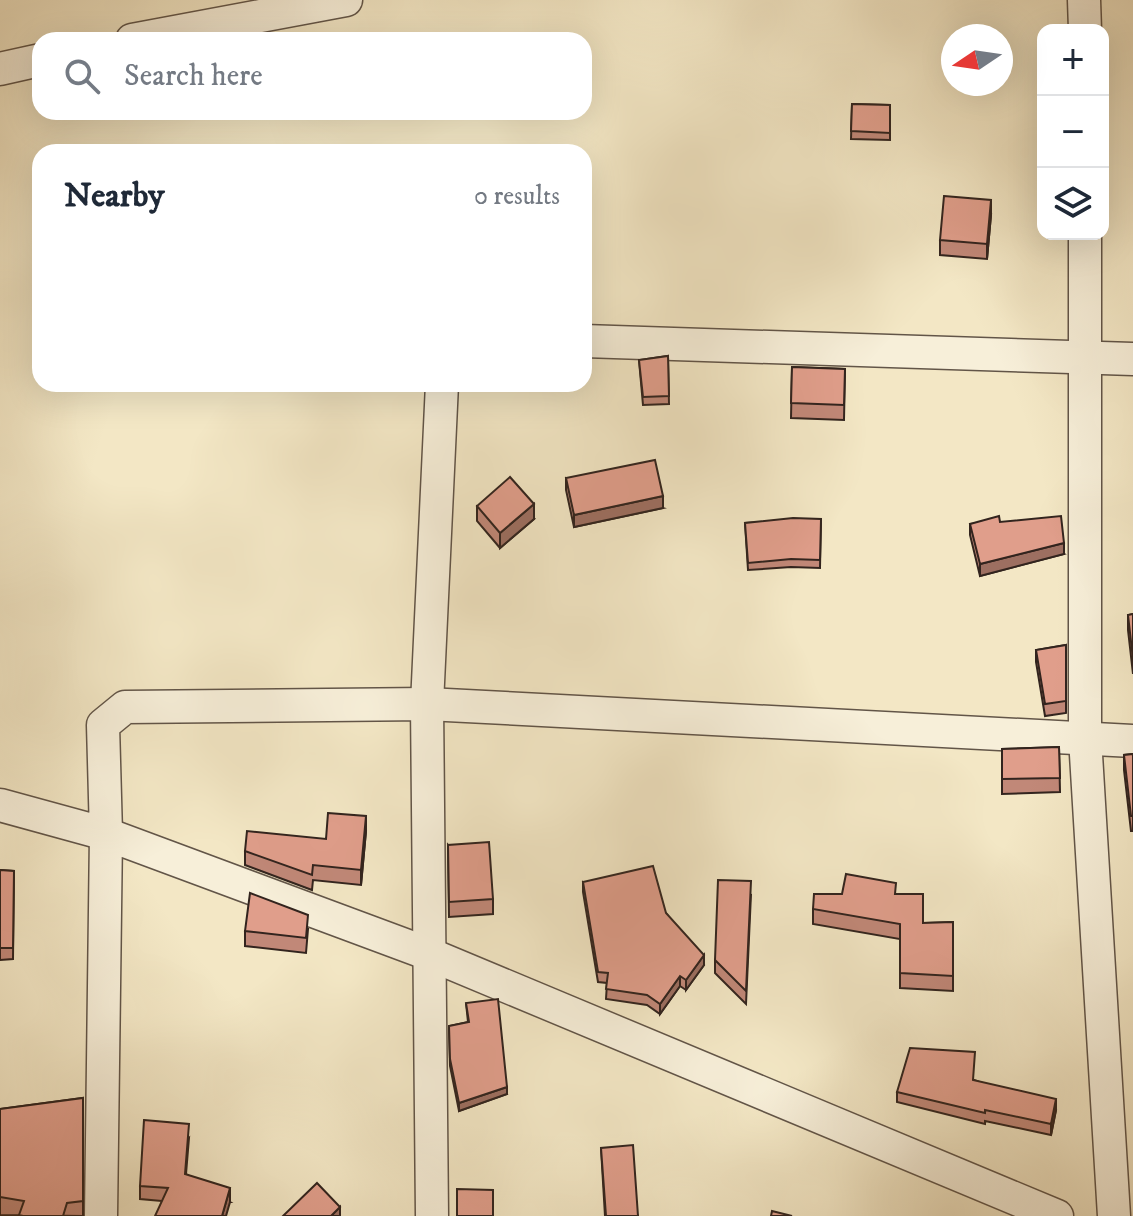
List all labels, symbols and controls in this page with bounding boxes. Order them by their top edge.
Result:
north arrow [941,24,1013,96]
map controls [1037,24,1109,240]
button: + [1037,24,1109,96]
search box [32,32,592,120]
icon: search [60,54,104,98]
text: Search here [124,58,263,95]
button: − [1037,96,1109,168]
button: layers [1037,168,1109,240]
text: Nearby [64,175,165,217]
text: 0 results [474,180,560,213]

